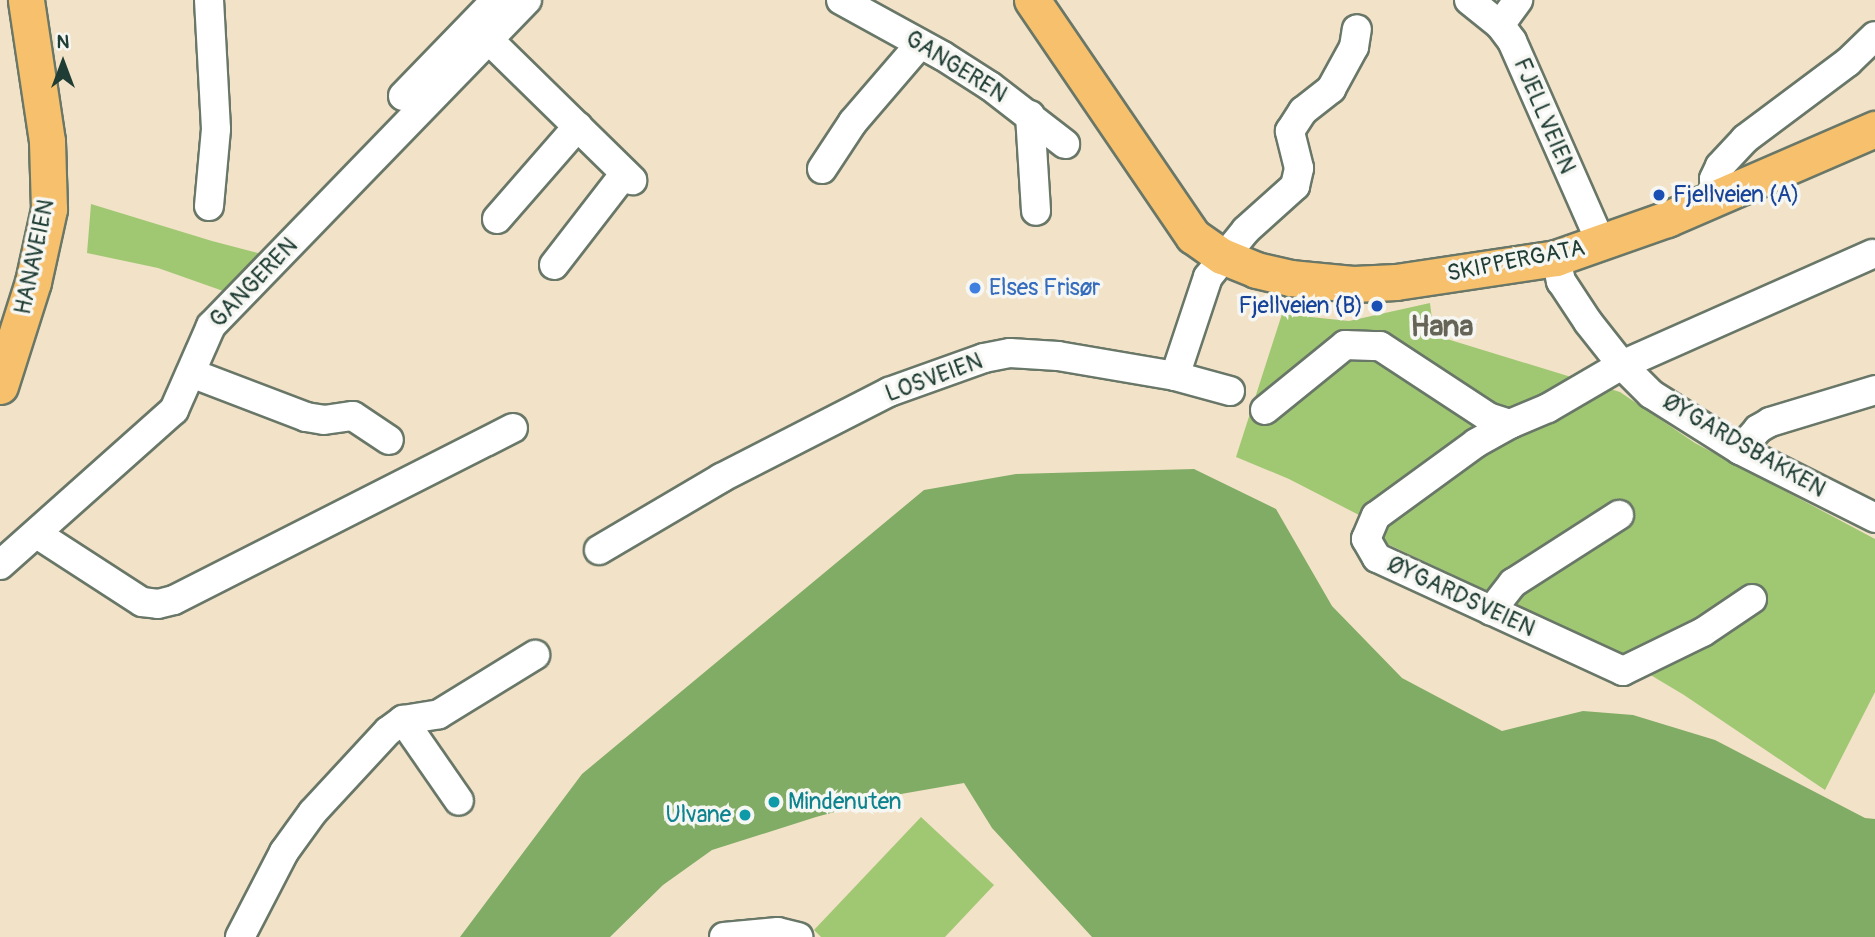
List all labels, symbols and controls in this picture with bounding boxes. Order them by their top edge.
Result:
street label: GANGEREN [900,25,1012,109]
north arrow [28,28,98,98]
text: N [57,30,69,54]
street label: FJELLVEIEN [1507,54,1581,178]
place label: Fjellveien (A) [1673,181,1799,209]
marker: Fjellveien (A) [1651,187,1667,203]
street label: HANAVEIEN [9,197,61,317]
street label: GANGEREN [204,232,304,334]
street label: SKIPPERGATA [1445,234,1587,288]
place label: Elses Frisør [989,274,1100,302]
marker: Elses Frisør [967,280,983,296]
place label: Fjellveien (B) [1238,292,1363,320]
marker: Fjellveien (B) [1369,298,1385,314]
district label: Hana [1411,309,1473,345]
street label: LOSVEIEN [882,348,986,408]
street label: ØYGARDSBAKKEN [1658,388,1830,504]
street label: ØYGARDSVEIEN [1383,551,1539,643]
place label: Mindenuten [788,788,902,816]
marker: Mindenuten [766,794,782,810]
place label: Ulvane [666,801,731,829]
marker: Ulvane [737,807,753,823]

